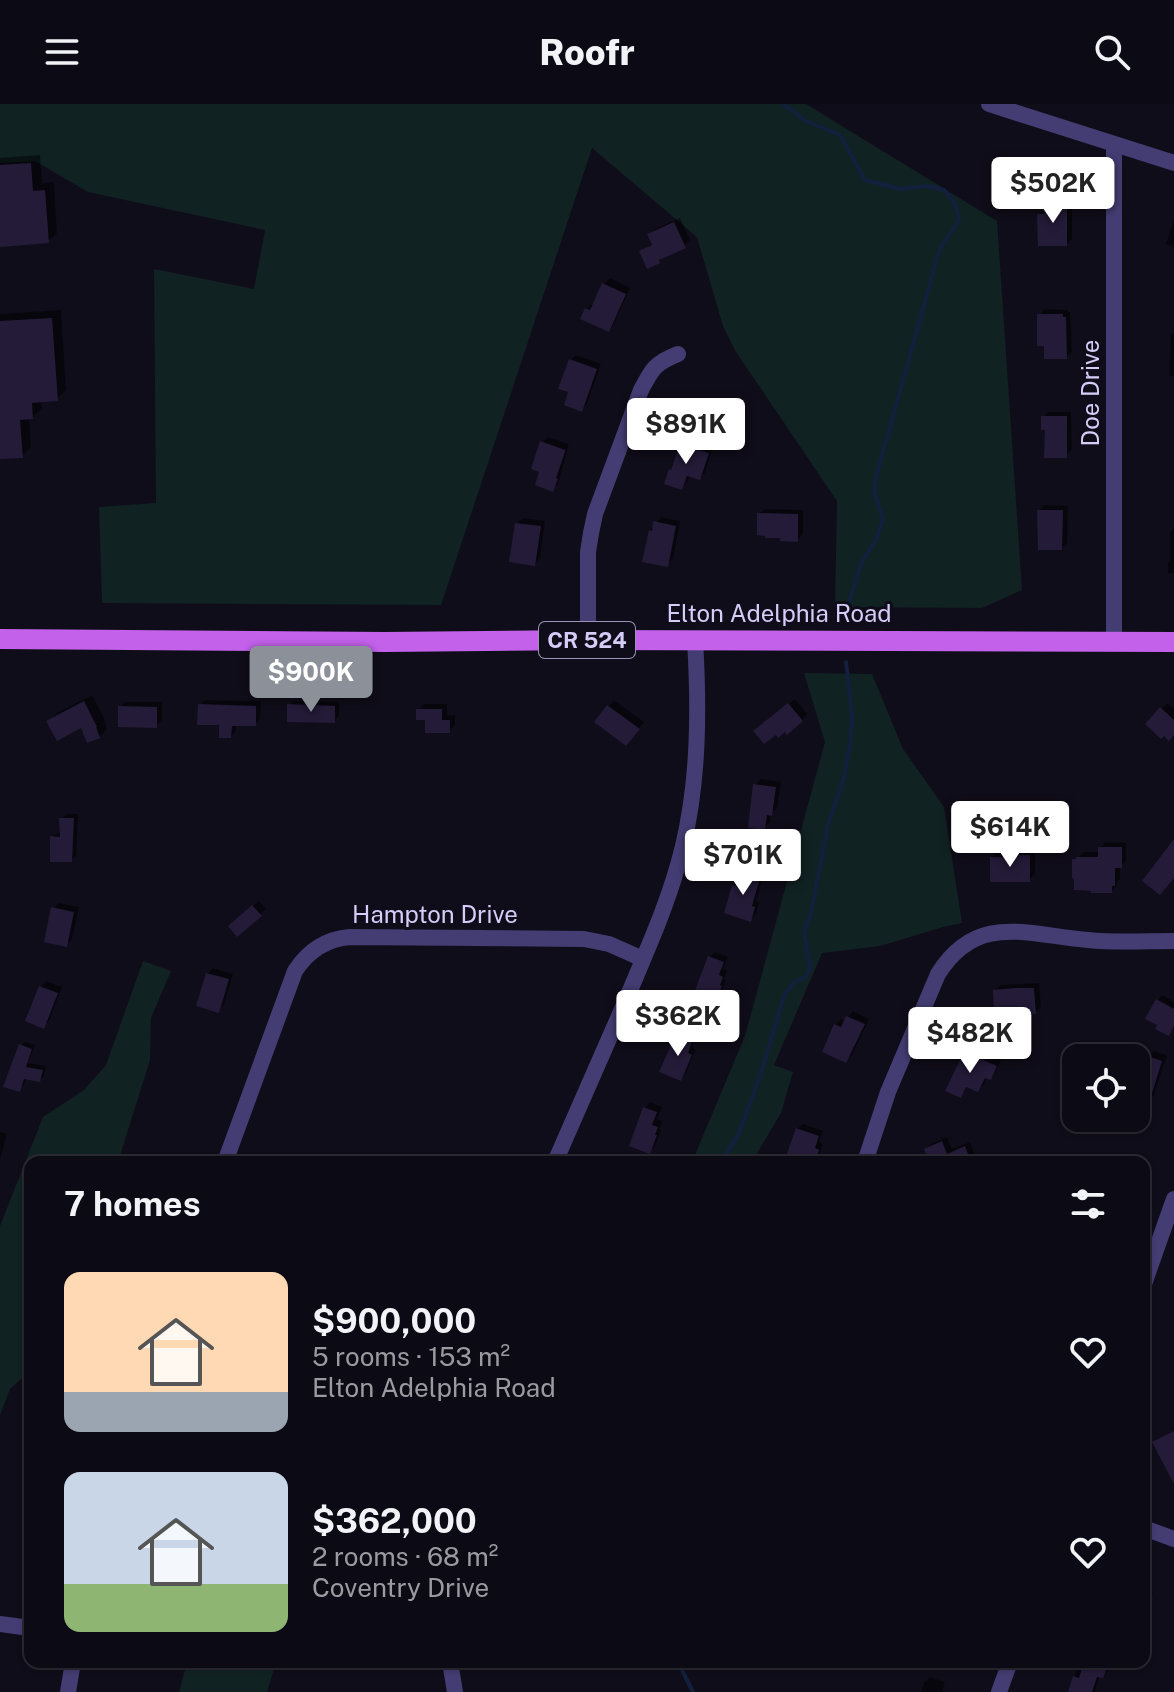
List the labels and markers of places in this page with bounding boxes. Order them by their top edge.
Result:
pin: $502K [997,157,1109,225]
pin: $891K [630,398,742,466]
pin: $900K [255,646,367,714]
pin: $614K [954,801,1066,869]
pin: $701K [687,829,799,897]
pin: $362K [622,990,734,1058]
pin: $482K [914,1007,1026,1075]

